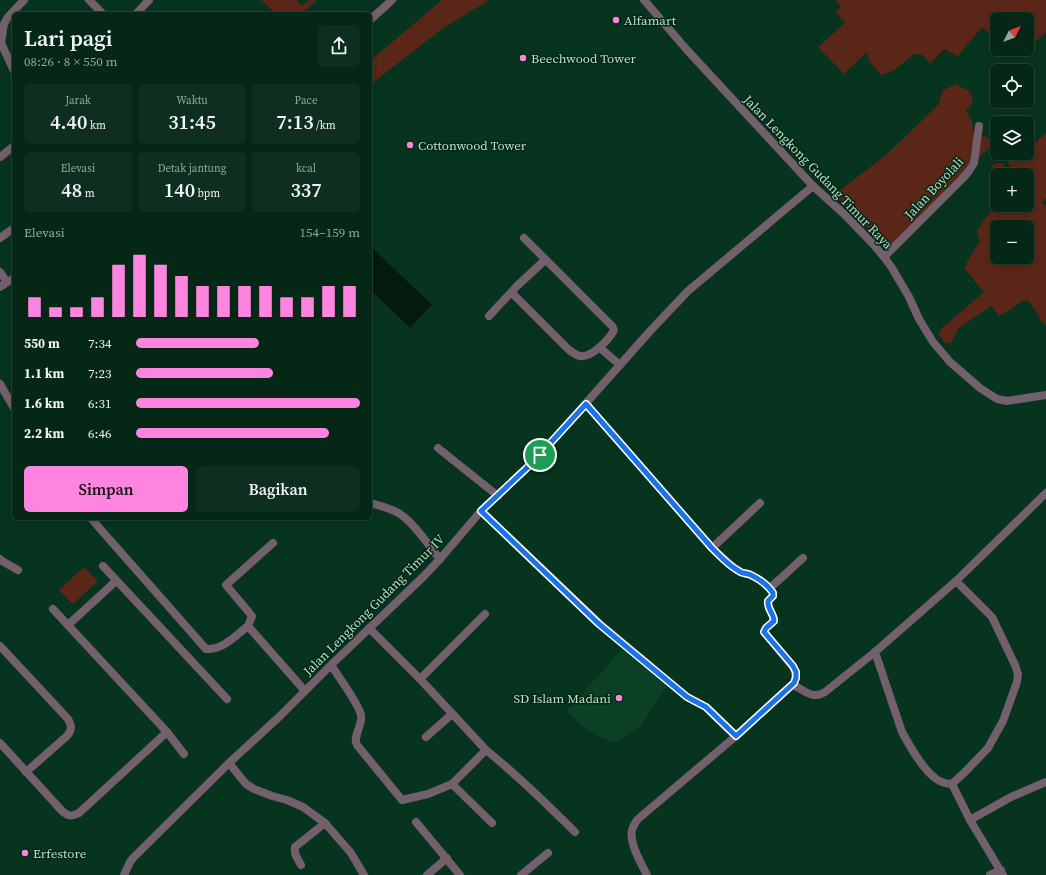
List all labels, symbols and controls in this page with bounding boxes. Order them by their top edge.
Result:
place label: Alfamart [624,12,677,29]
north arrow [990,12,1034,56]
map controls [990,12,1034,264]
marker: Alfamart [611,15,621,25]
text: Lari pagi [24,23,112,53]
button: share [318,25,360,67]
place label: Beechwood Tower [531,50,637,67]
text: 08:26 · 8 × 550 m [24,53,118,70]
marker: Beechwood Tower [518,53,528,63]
button: locate [990,64,1034,108]
street label: Jalan Lengkong Gudang Timur Raya [739,91,897,253]
text: Jarak [65,93,91,108]
text: Waktu [176,93,208,108]
text: Pace [294,93,318,108]
text: 4.40 [50,108,87,136]
text: 31:45 [168,108,216,136]
text: 7:13 [276,108,314,136]
button: layers [990,116,1034,160]
text: km [87,118,106,133]
text: /km [314,118,336,133]
place label: Cottonwood Tower [418,137,527,154]
marker: Cottonwood Tower [405,140,415,150]
street label: Jalan Boyolali [900,153,967,223]
text: Elevasi [61,161,95,176]
text: Detak jantung [158,161,226,176]
text: kcal [296,161,316,176]
button: + [990,168,1034,212]
text: 48 [61,176,82,204]
text: 140 [164,176,195,204]
text: 337 [290,176,322,204]
text: m [82,186,95,201]
text: bpm [195,186,220,201]
button: − [990,220,1034,264]
text: Elevasi [24,224,65,241]
text: 154–159 m [300,224,360,241]
text: 550 m [24,335,60,352]
text: 7:34 [88,335,111,352]
text: 1.1 km [24,365,64,382]
text: 7:23 [88,365,111,382]
text: 1.6 km [24,395,64,412]
text: 6:31 [88,395,111,412]
text: 2.2 km [24,425,64,442]
text: 6:46 [88,425,111,442]
pin [523,438,557,472]
icon: arrive [529,444,551,466]
button: Simpan [24,466,188,512]
button: Bagikan [196,466,360,512]
street label: Jalan Lengkong Gudang Timur IV [299,530,449,680]
place label: SD Islam Madani [513,690,611,707]
marker: SD Islam Madani [614,693,624,703]
place label: Erfestore [33,845,87,862]
marker: Erfestore [20,848,30,858]

